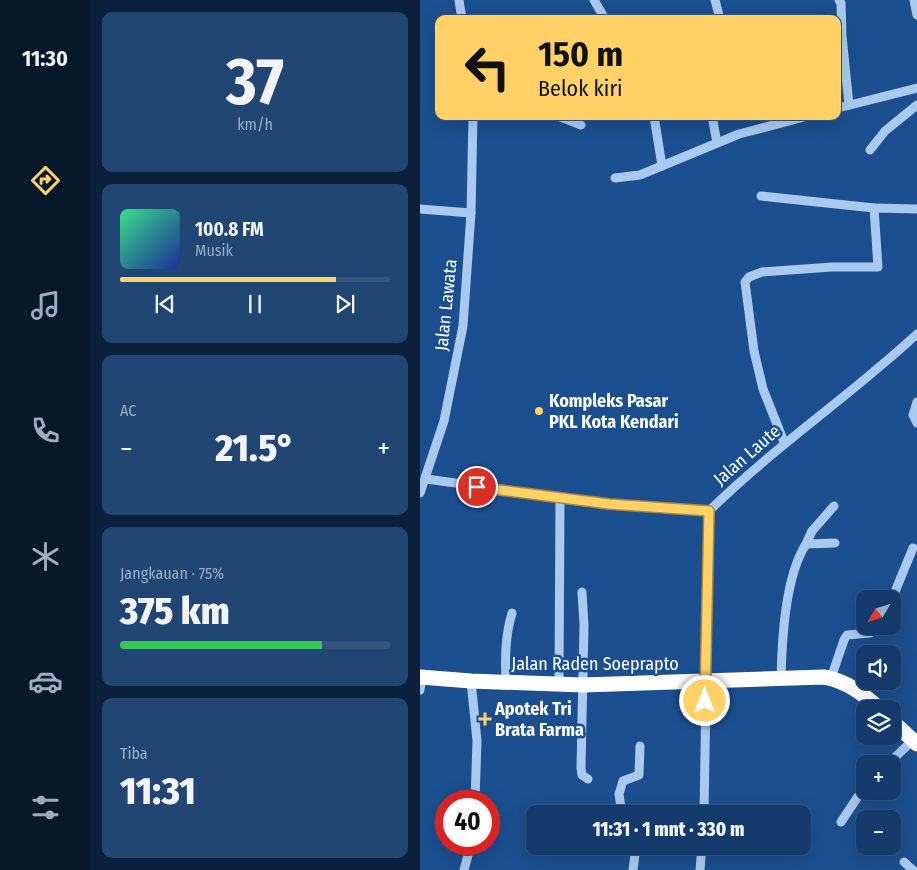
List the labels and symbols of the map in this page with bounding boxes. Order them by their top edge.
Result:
street label: Jalan Lawata [430,258,462,352]
place label: Kompleks Pasar PKL Kota Kendari [549,390,679,433]
marker: Kompleks Pasar PKL Kota Kendari [533,405,545,417]
street label: Jalan Laute [709,420,785,490]
pin [456,466,498,508]
north arrow [856,590,901,635]
street label: Jalan Raden Soeprapto [511,653,679,675]
position arrow [678,674,730,726]
place label: Apotek Tri Brata Farma [494,698,584,741]
marker: Apotek Tri Brata Farma [479,713,491,725]
speed limit sign: 40 [435,790,500,855]

